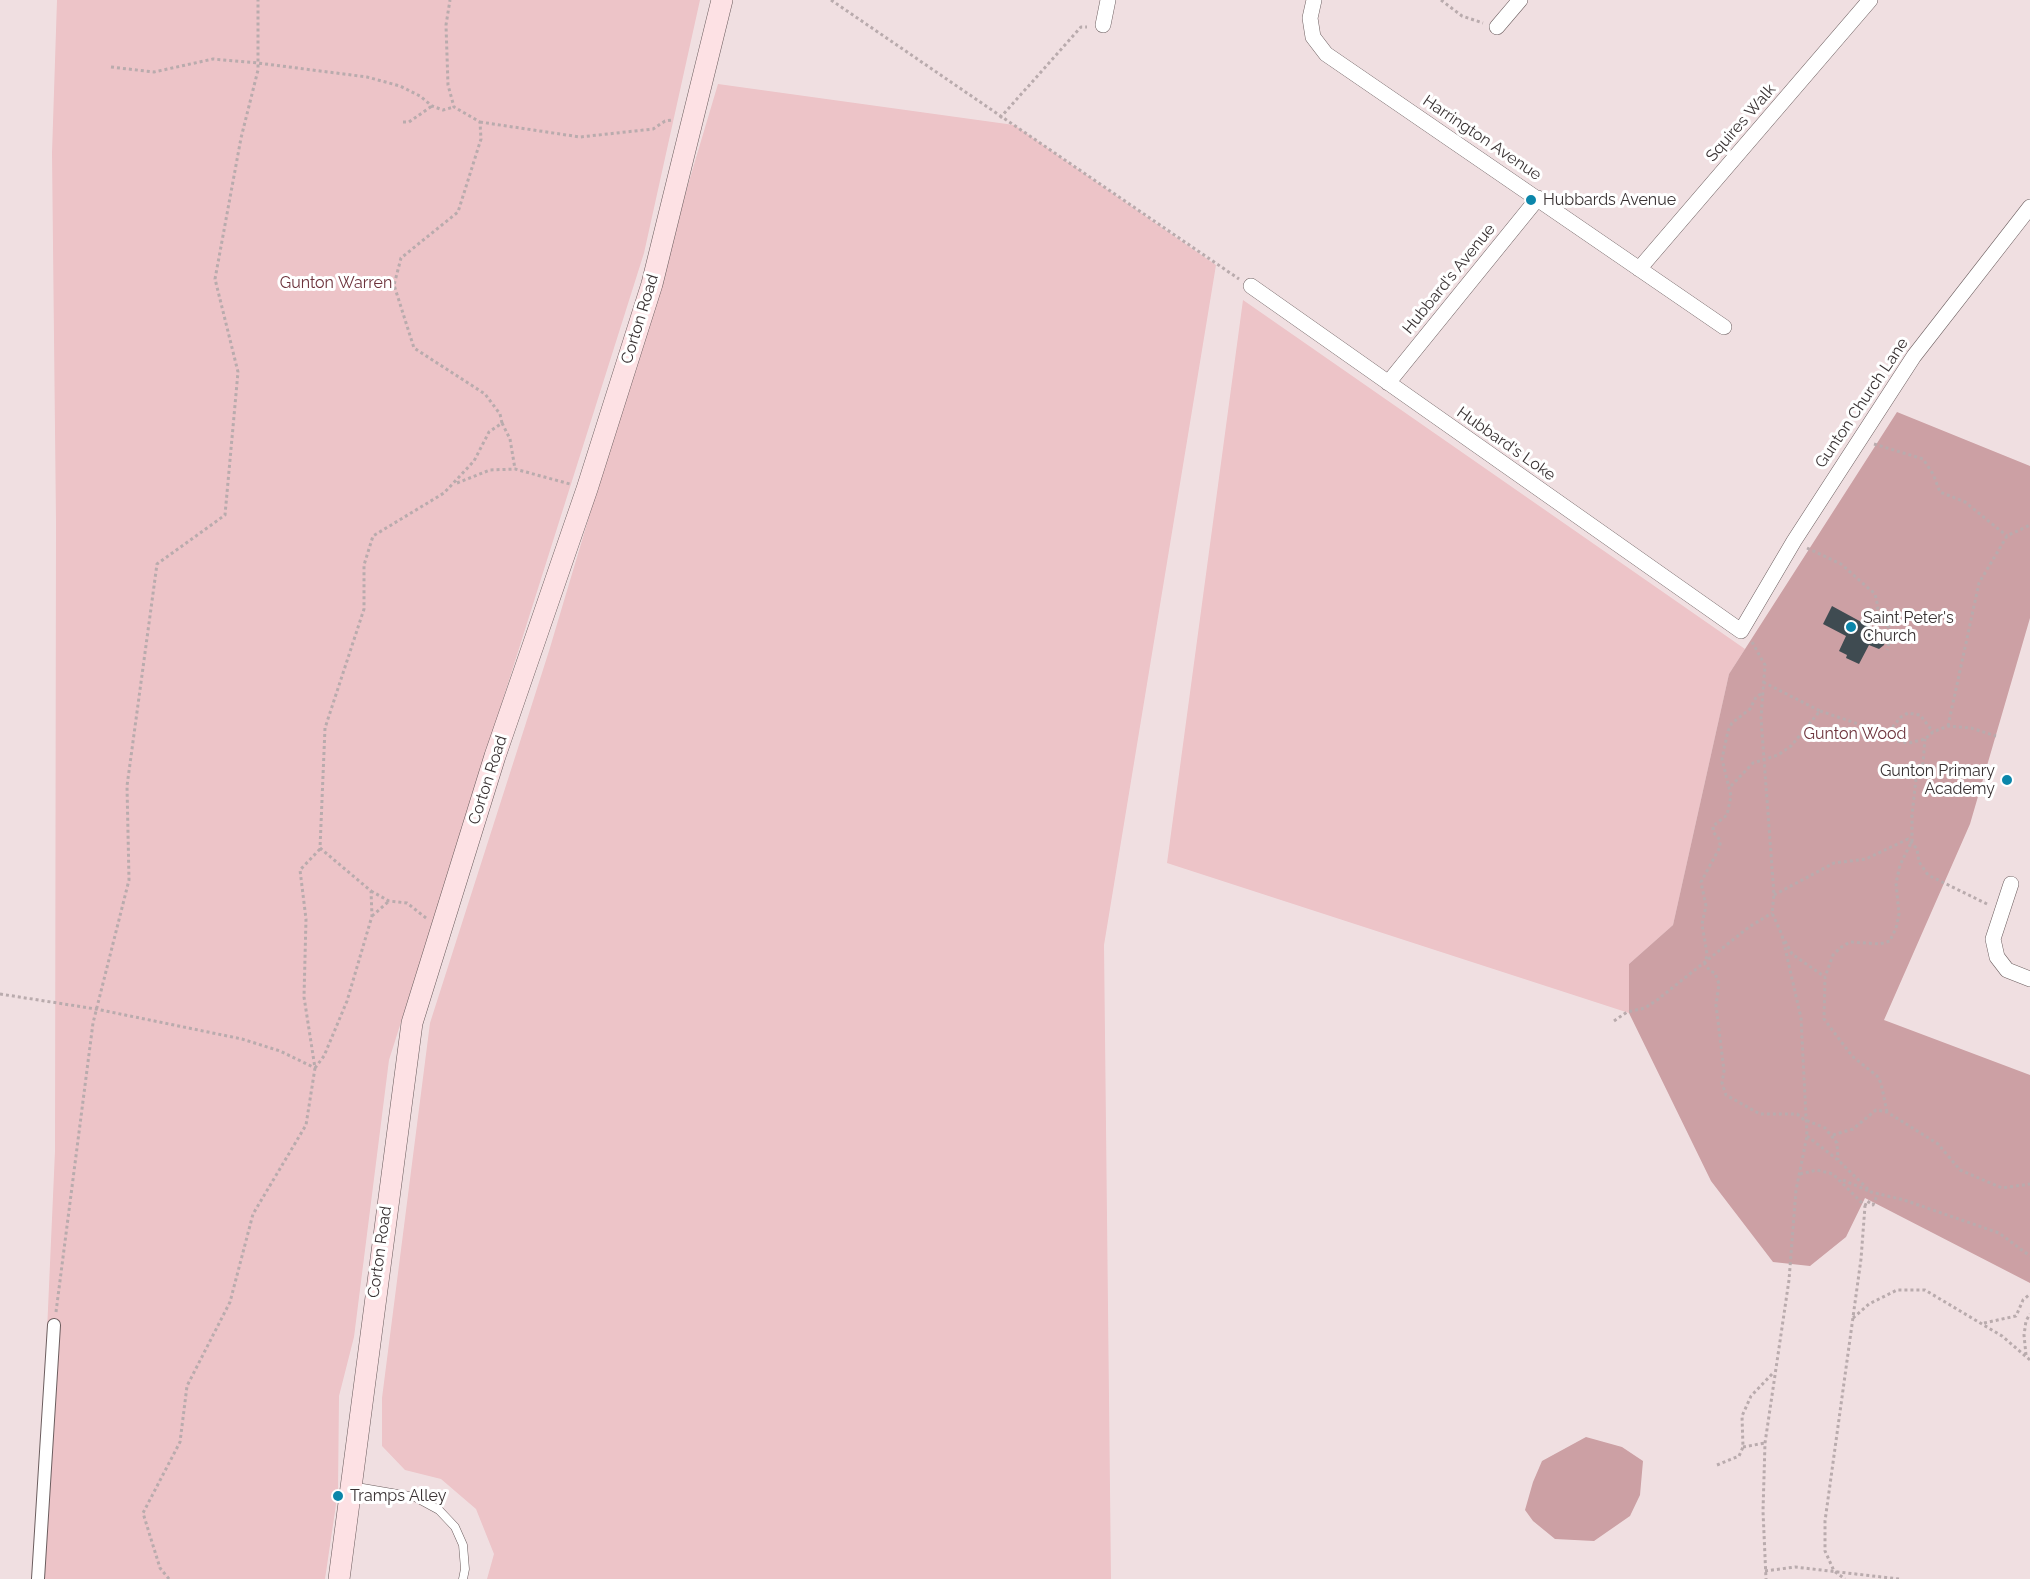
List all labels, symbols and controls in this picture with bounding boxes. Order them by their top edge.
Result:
street label: Squires Walk [1702,80,1780,166]
street label: Harrington Avenue [1419,91,1545,185]
place label: Hubbards Avenue [1543,190,1676,210]
marker: Hubbards Avenue [1524,193,1538,207]
street label: Hubbard's Avenue [1399,220,1499,338]
street label: Corton Road [617,272,663,366]
park label: Gunton Warren [280,273,392,293]
street label: Gunton Church Lane [1811,334,1913,472]
street label: Hubbard's Loke [1453,403,1559,485]
place label: Saint Peter's Church [1863,608,1954,646]
marker: Saint Peter's Church [1844,620,1858,634]
park label: Gunton Wood [1803,724,1907,744]
street label: Corton Road [465,733,511,827]
place label: Gunton Primary Academy [1880,761,1995,799]
marker: Gunton Primary Academy [2000,773,2014,787]
street label: Corton Road [364,1205,396,1299]
place label: Tramps Alley [350,1486,446,1506]
marker: Tramps Alley [331,1489,345,1503]

